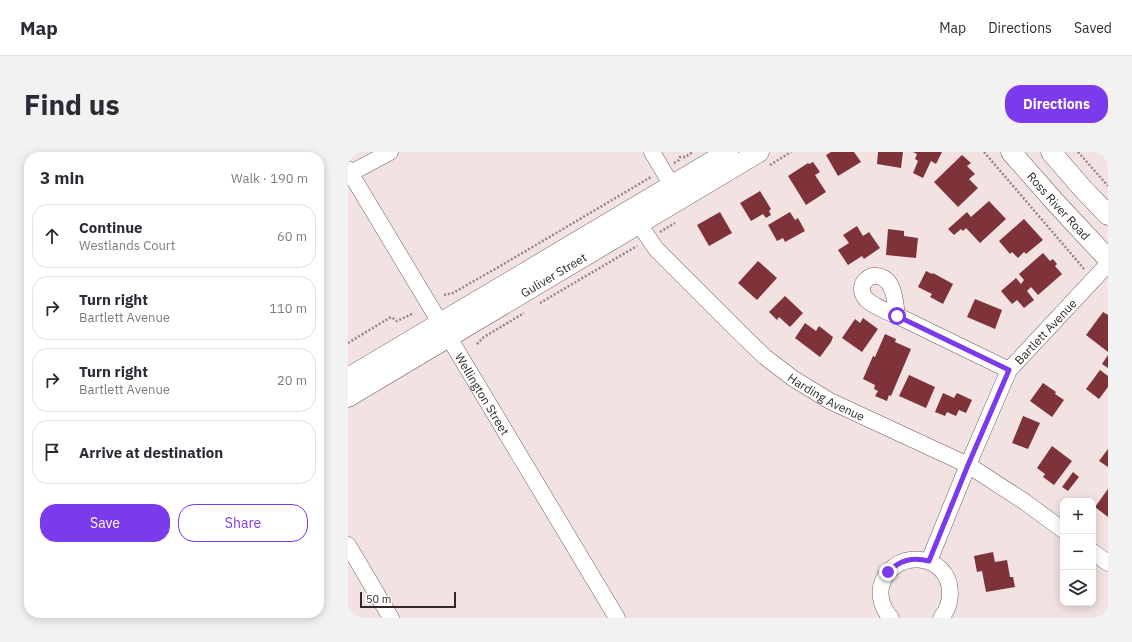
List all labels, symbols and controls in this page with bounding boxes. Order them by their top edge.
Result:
text: Map [20,16,58,40]
text: Map [939,19,966,37]
text: Directions [988,19,1052,37]
text: Saved [1074,19,1112,37]
button: Directions [1005,85,1108,123]
text: Find us [24,86,120,123]
text: 3 min [40,167,84,189]
street label: Ross River Road [1024,169,1094,243]
text: Walk · 190 m [231,170,308,187]
text: Continue [79,218,143,237]
icon: ahead [41,225,63,247]
text: 60 m [277,228,307,245]
text: Westlands Court [79,237,175,254]
street label: Guliver Street [518,249,589,300]
text: Turn right [79,290,148,309]
street label: Bartlett Avenue [1011,295,1080,367]
icon: right [41,297,63,319]
text: 110 m [269,300,307,317]
route start [888,307,906,325]
text: Bartlett Avenue [79,309,170,326]
street label: Wellington Street [452,350,513,438]
text: Turn right [79,362,148,381]
icon: right [41,369,63,391]
street label: Harding Avenue [785,370,868,424]
text: 20 m [277,372,307,389]
text: Bartlett Avenue [79,381,170,398]
icon: arrive [41,441,63,463]
text: Arrive at destination [79,443,223,462]
map controls [1060,498,1096,606]
button: + [1060,498,1096,534]
button: Save [40,504,170,542]
button: Share [178,504,308,542]
button: − [1060,534,1096,570]
route end [879,563,897,581]
button: layers [1060,570,1096,606]
scale bar [360,590,456,609]
text: 50 m [366,592,391,606]

